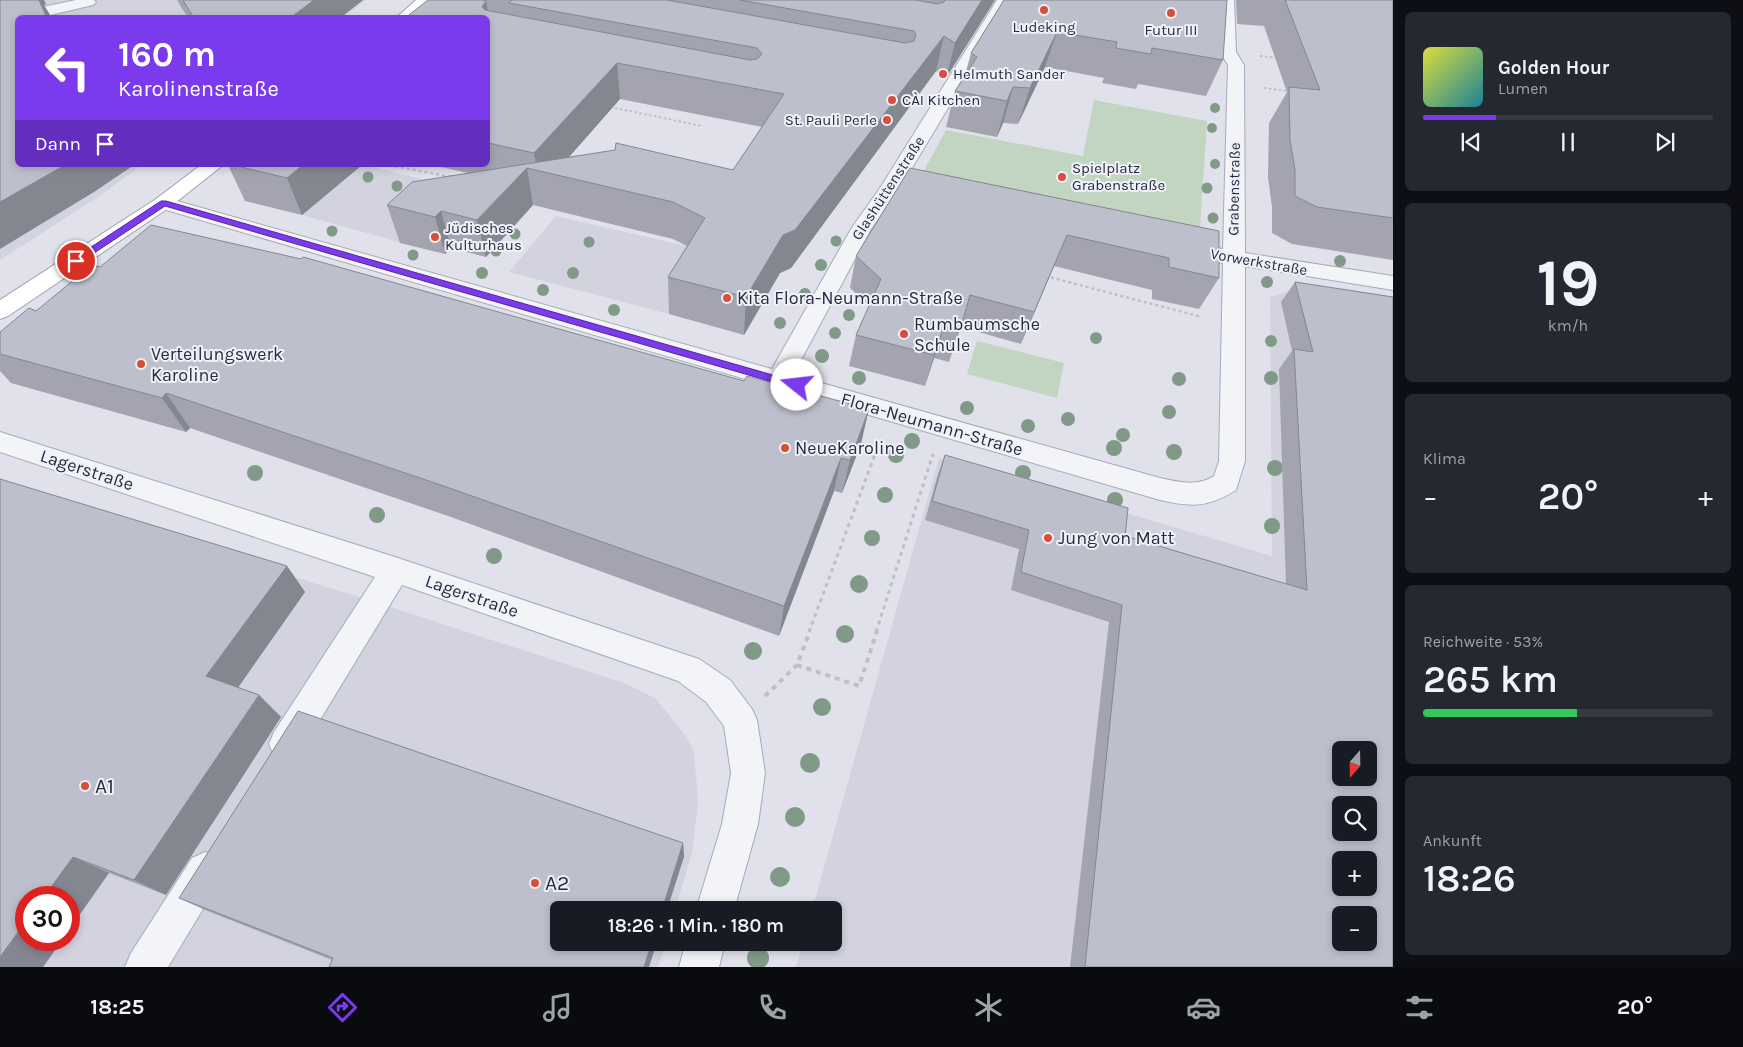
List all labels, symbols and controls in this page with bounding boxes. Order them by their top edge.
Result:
marker: Ludeking [1038,4,1050,16]
marker: Futur III [1165,7,1177,19]
place label: Ludeking [1012,18,1076,36]
place label: Futur III [1145,21,1197,39]
text: 160 m [118,34,216,75]
icon: left [35,35,100,100]
text: Golden Hour [1498,57,1609,79]
place label: Helmuth Sander [953,65,1065,83]
marker: Helmuth Sander [937,68,949,80]
text: Karolinenstraße [118,76,279,102]
text: Lumen [1498,79,1548,98]
place label: CÀI Kitchen [902,91,980,109]
marker: CÀI Kitchen [886,94,898,106]
place label: St. Pauli Perle [785,111,877,129]
marker: St. Pauli Perle [881,114,893,126]
icon: previous [1457,128,1485,156]
icon: pause [1554,128,1582,156]
icon: next [1651,128,1679,156]
icon: arrive [91,130,119,158]
text: Dann [35,133,81,155]
street label: Glashüttenstraße [848,133,928,243]
street label: Grabenstraße [1224,142,1244,236]
place label: Spielplatz Grabenstraße [1072,159,1165,194]
marker: Spielplatz Grabenstraße [1056,171,1068,183]
place label: Jüdisches Kulturhaus [445,219,522,254]
marker: Jüdisches Kulturhaus [429,231,441,243]
pin [55,240,97,282]
street label: Vorwerkstraße [1209,245,1309,279]
text: 19 [1537,245,1599,321]
icon: arrive [62,247,90,275]
place label: Kita Flora-Neumann-Straße [737,287,963,309]
marker: Kita Flora-Neumann-Straße [721,292,733,304]
place label: Rumbaumsche Schule [914,313,1040,356]
text: km/h [1548,316,1588,335]
marker: Rumbaumsche Schule [898,328,910,340]
place label: Verteilungswerk Karoline [151,343,283,386]
marker: Verteilungswerk Karoline [135,358,147,370]
position arrow [770,358,822,410]
street label: Flora-Neumann-Straße [838,387,1026,461]
place label: NeueKaroline [795,437,904,459]
marker: NeueKaroline [779,442,791,454]
street label: Lagerstraße [37,445,137,495]
text: Klima [1423,449,1466,468]
text: 20° [1538,474,1598,519]
text: − [1423,480,1438,513]
text: + [1698,480,1713,513]
place label: Jung von Matt [1058,527,1174,549]
marker: Jung von Matt [1042,532,1054,544]
street label: Lagerstraße [422,570,522,622]
text: Reichweite · 53% [1423,632,1543,651]
text: 265 km [1423,657,1558,702]
north arrow [1332,741,1378,786]
map controls [1332,741,1377,951]
place label: A1 [95,774,114,798]
marker: A1 [79,780,91,792]
button: search [1332,796,1377,841]
text: Ankunft [1423,831,1482,850]
button: + [1332,851,1377,896]
text: 18:26 [1423,856,1516,901]
place label: A2 [545,871,569,895]
marker: A2 [529,877,541,889]
speed limit sign: 30 [15,886,80,951]
button: − [1332,906,1377,951]
text: 18:26 · 1 Min. · 180 m [608,915,784,937]
icon: directions [325,990,360,1025]
icon: music [540,990,575,1025]
icon: phone [755,990,790,1025]
icon: climate [971,990,1006,1025]
icon: car [1186,990,1221,1025]
icon: filters [1402,990,1437,1025]
text: 18:25 [90,994,144,1020]
text: 20° [1617,994,1653,1020]

